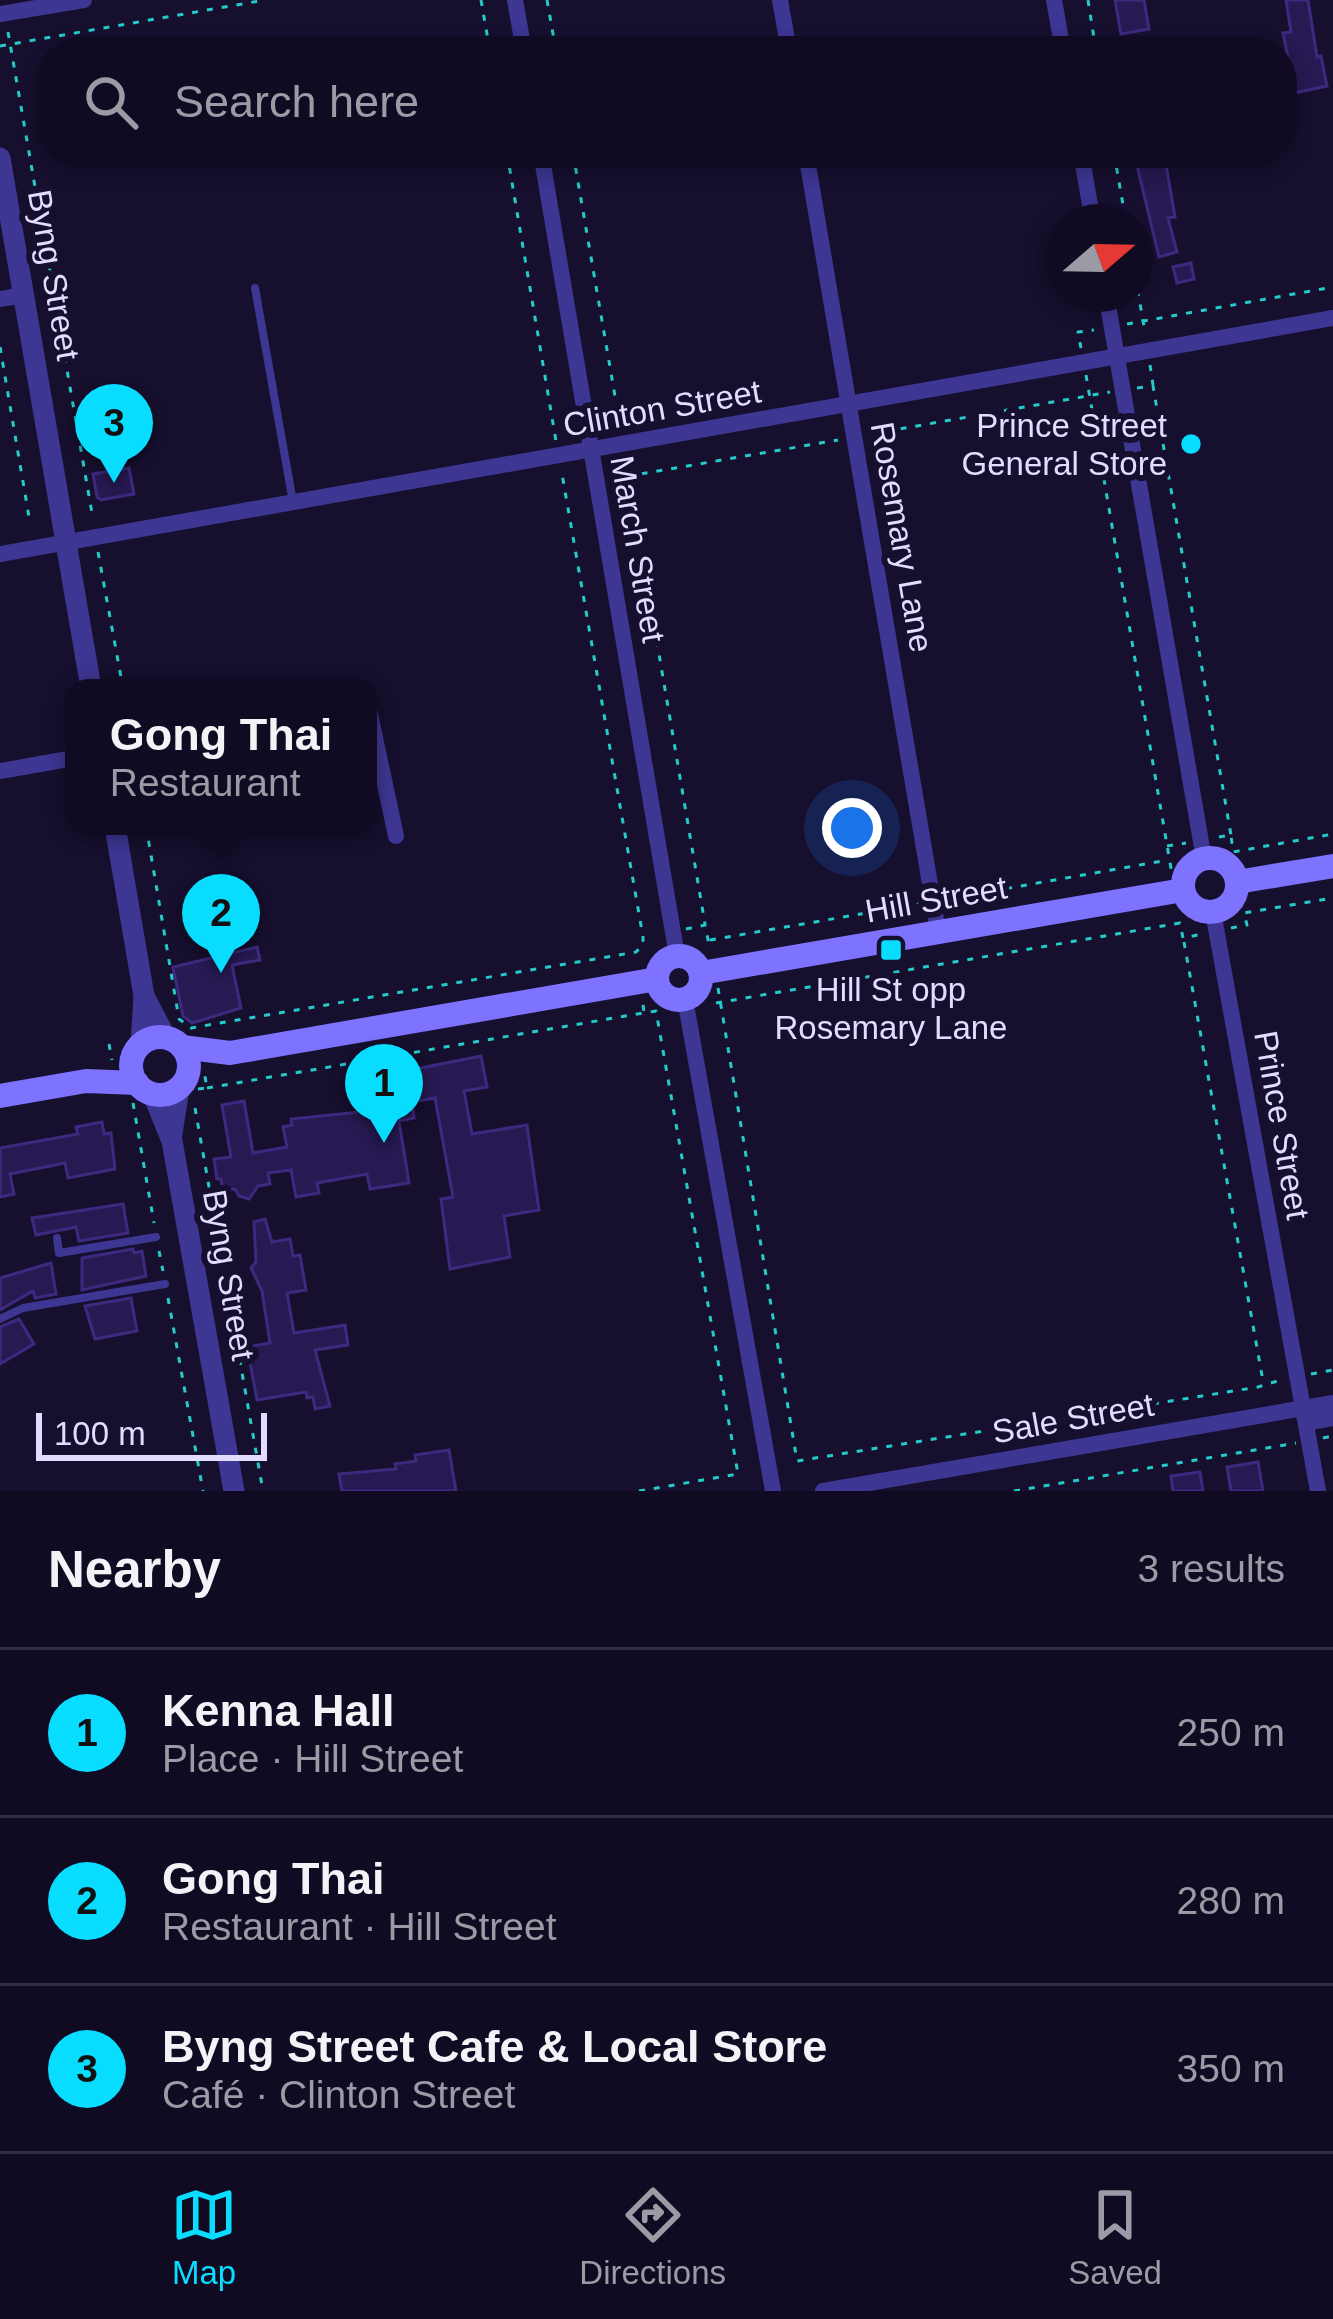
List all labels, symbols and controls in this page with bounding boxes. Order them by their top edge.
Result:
search box [36,36,1297,168]
icon: search [78,69,144,135]
text: Search here [174,76,419,127]
street label: Byng Street [21,187,87,363]
north arrow [1045,204,1153,312]
street label: Clinton Street [560,372,764,444]
pin: 3 [75,384,153,483]
place label: Prince Street General Store [962,407,1167,482]
street label: Rosemary Lane [864,419,940,655]
marker: Prince Street General Store [1178,431,1204,457]
street label: March Street [603,453,673,645]
popup [65,679,377,835]
text: Gong Thai [110,709,332,760]
text: Restaurant [110,761,301,804]
your location [822,798,882,858]
street label: Hill Street [862,868,1010,930]
pin: 2 [182,874,260,973]
marker: Hill St opp Rosemary Lane [878,937,904,963]
place label: Hill St opp Rosemary Lane [775,971,1007,1046]
street label: Prince Street [1247,1028,1317,1222]
pin: 1 [345,1044,423,1143]
street label: Byng Street [196,1187,262,1363]
street label: Sale Street [989,1386,1157,1450]
scale bar [36,1407,267,1460]
text: 100 m [54,1415,146,1452]
text: Nearby [48,1541,221,1598]
text: 3 results [1138,1547,1285,1590]
text: Kenna Hall [162,1685,395,1736]
text: 1 [76,1711,98,1754]
text: 250 m [1177,1711,1285,1754]
text: Place · Hill Street [162,1737,463,1780]
text: Gong Thai [162,1853,384,1904]
text: 2 [76,1879,98,1922]
text: 280 m [1177,1879,1285,1922]
text: Restaurant · Hill Street [162,1905,556,1948]
text: Byng Street Cafe & Local Store [162,2021,827,2072]
text: 3 [76,2047,98,2090]
text: 350 m [1177,2047,1285,2090]
text: Café · Clinton Street [162,2073,515,2116]
tab: Map [171,2182,237,2292]
tab: Directions [579,2182,726,2292]
tab: Saved [1068,2182,1162,2292]

